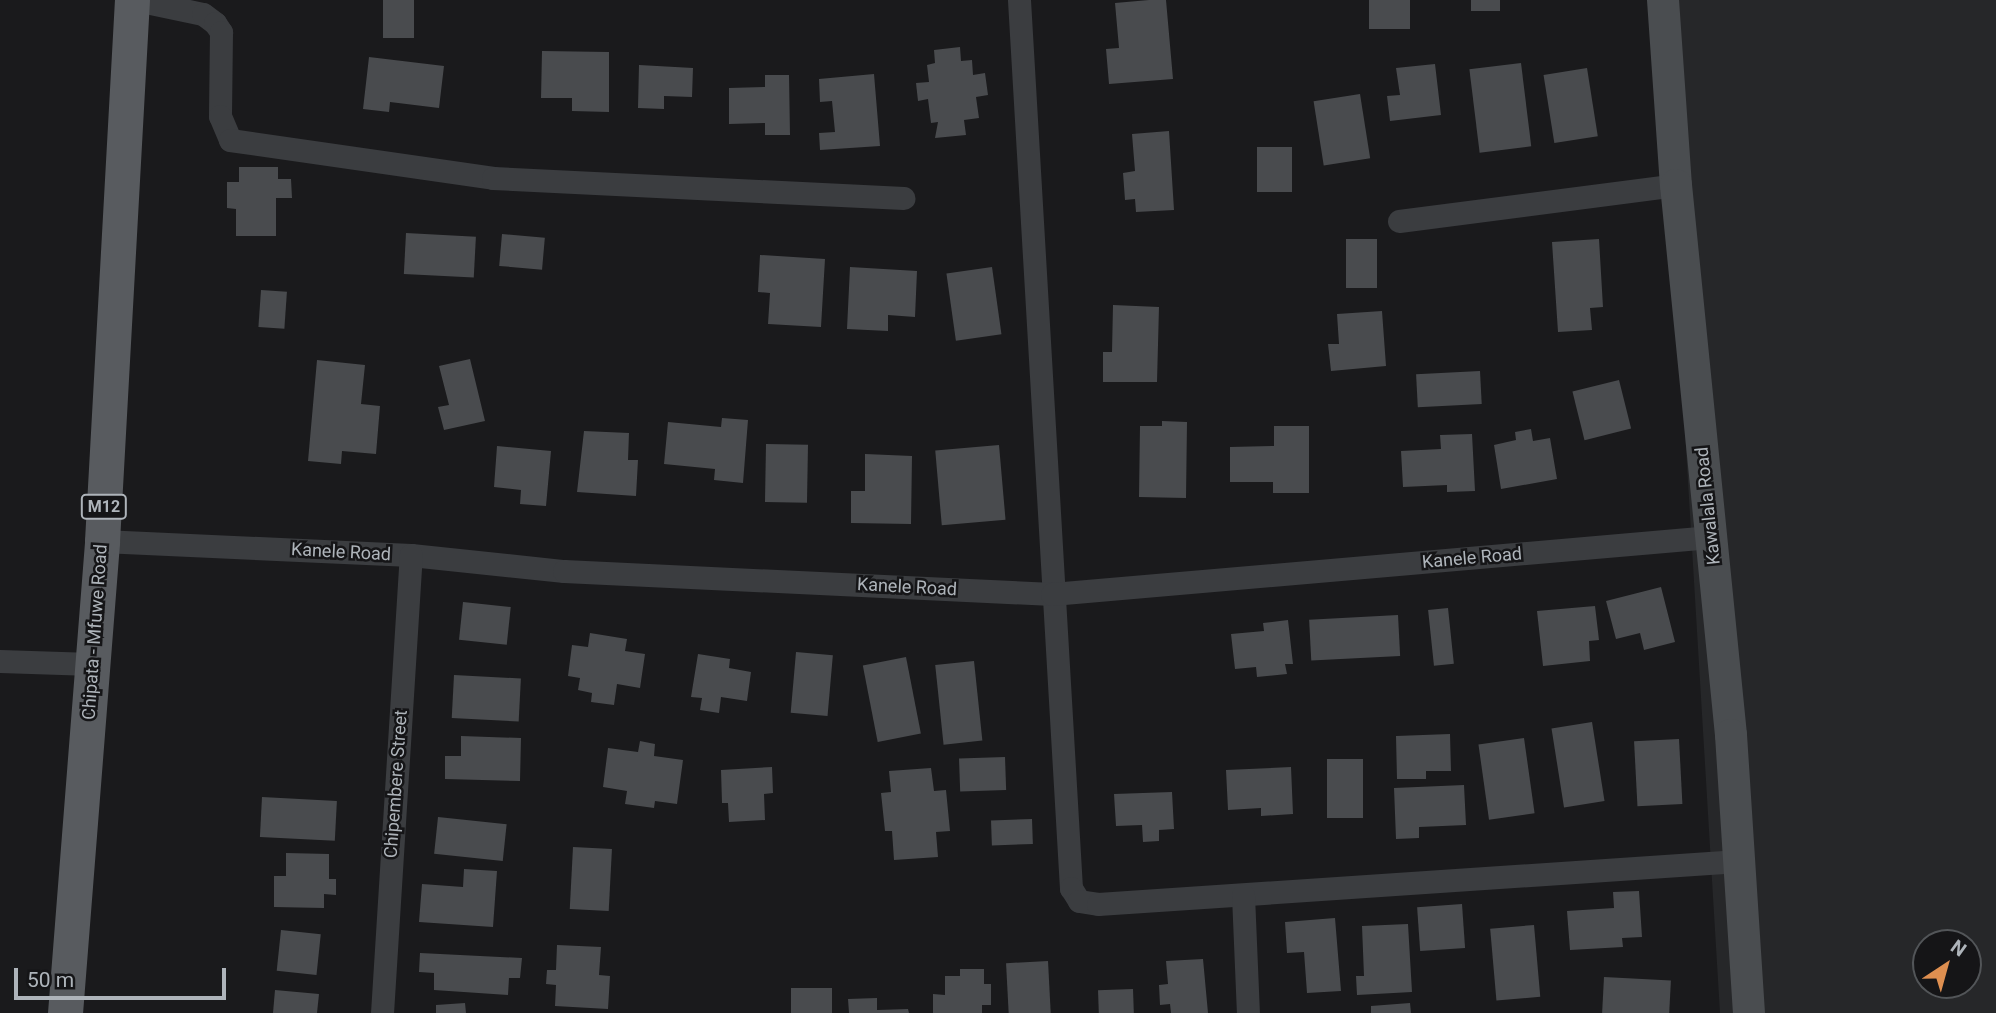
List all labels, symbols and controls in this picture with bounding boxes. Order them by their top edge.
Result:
street label: Kawalala Road [1691,446,1725,566]
road number: M12 [80,494,128,520]
street label: Kanele Road [290,539,392,565]
street label: Chipata - Mfuwe Road [78,543,112,721]
street label: Kanele Road [1421,543,1523,573]
street label: Kanele Road [856,574,958,600]
street label: Chipembere Street [380,709,412,859]
north arrow [1912,929,1982,999]
text: N [1946,935,1971,961]
scale bar [18,954,229,998]
text: 50 m [27,968,74,992]

